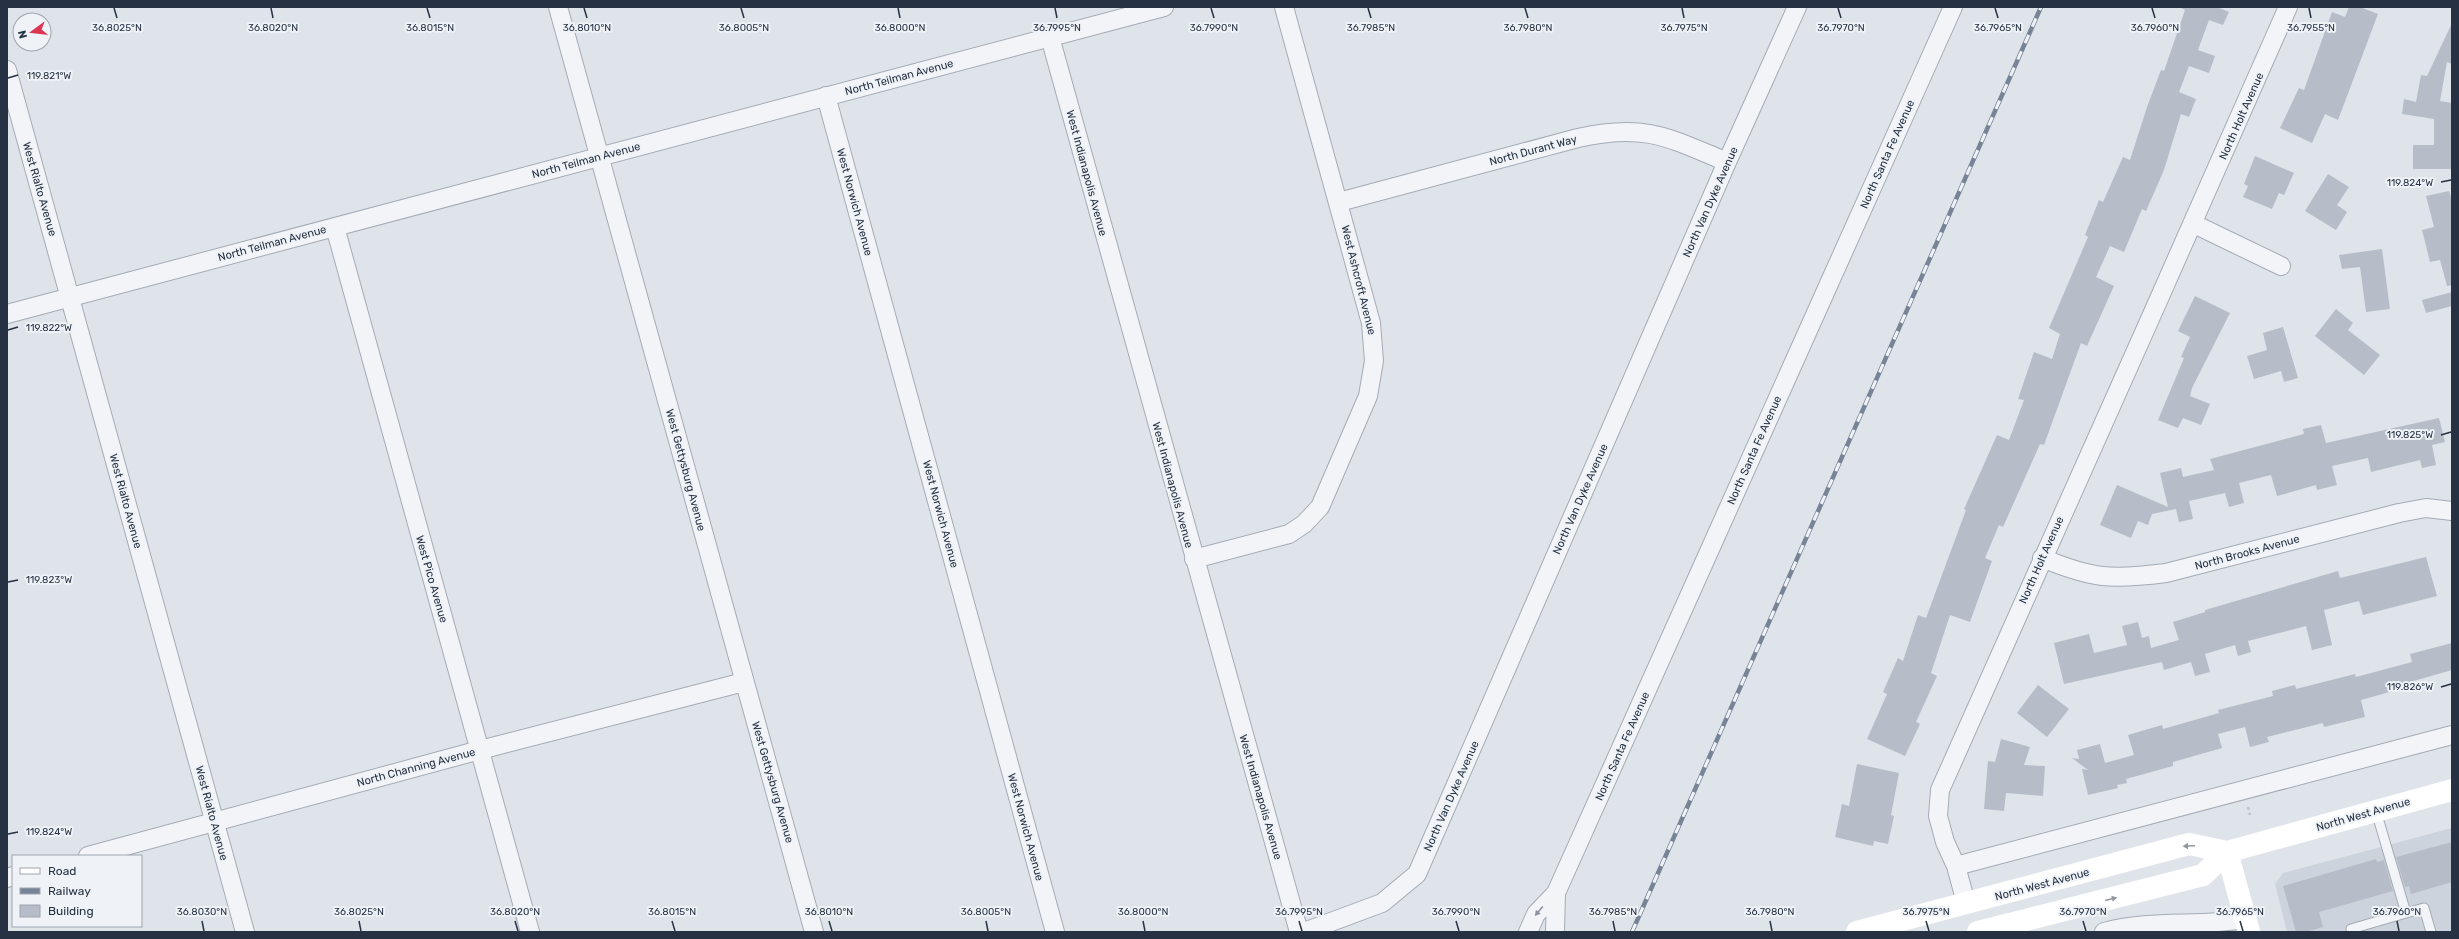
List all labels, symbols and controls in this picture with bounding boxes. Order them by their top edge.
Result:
north arrow [12,12,52,52]
text: 36.8025°N [92,22,142,34]
text: 36.8020°N [248,22,298,34]
text: 36.8015°N [406,22,454,34]
text: 36.8010°N [563,22,611,34]
text: 36.8005°N [719,22,769,34]
text: 36.8000°N [875,22,925,34]
text: 36.7995°N [1033,22,1081,34]
text: 36.7990°N [1190,22,1238,34]
text: 36.7985°N [1347,22,1395,34]
text: 36.7980°N [1504,22,1552,34]
text: 36.7975°N [1660,22,1708,34]
text: 36.7970°N [1817,22,1865,34]
text: 36.7965°N [1974,22,2022,34]
text: 36.7960°N [2131,22,2179,34]
text: 36.7955°N [2287,22,2335,34]
text: N [15,29,30,40]
street label: North Teilman Avenue [843,57,955,98]
text: 119.821°W [27,70,71,82]
street label: North Holt Avenue [2216,71,2266,162]
street label: North Santa Fe Avenue [1858,98,1917,211]
street label: West Indianapolis Avenue [1063,109,1110,237]
street label: North Durant Way [1488,133,1578,168]
street label: West Rialto Avenue [20,140,59,238]
street label: North Teilman Avenue [530,140,642,181]
street label: North Van Dyke Avenue [1680,145,1741,260]
street label: West Norwich Avenue [834,147,875,257]
text: 119.824°W [2387,177,2433,189]
street label: North Teilman Avenue [216,223,328,264]
street label: West Ashcroft Avenue [1339,224,1378,336]
text: 119.822°W [26,322,72,334]
street label: North Santa Fe Avenue [1725,394,1784,507]
street label: West Gettysburg Avenue [663,408,708,533]
street label: West Indianapolis Avenue [1149,421,1196,549]
text: 119.825°W [2387,429,2433,441]
street label: North Van Dyke Avenue [1550,442,1611,557]
street label: West Rialto Avenue [107,452,144,550]
street label: West Norwich Avenue [920,459,961,569]
street label: North Holt Avenue [2016,515,2066,606]
street label: North Brooks Avenue [2193,532,2301,573]
street label: West Pico Avenue [413,534,450,624]
text: 119.823°W [26,574,72,586]
text: 119.826°W [2387,681,2433,693]
street label: North Santa Fe Avenue [1593,690,1652,803]
street label: West Gettysburg Avenue [749,720,796,844]
street label: West Indianapolis Avenue [1236,733,1285,861]
street label: North Van Dyke Avenue [1421,739,1482,854]
street label: North Channing Avenue [355,745,477,790]
street label: West Rialto Avenue [193,764,230,862]
street label: West Norwich Avenue [1005,772,1046,882]
street label: North West Avenue [2315,795,2412,834]
text: 119.824°W [26,826,72,838]
one-way arrow [2182,843,2195,849]
legend [12,855,142,927]
text: Road [48,864,76,878]
street label: North West Avenue [1993,866,2091,903]
text: Railway [48,884,91,898]
one-way arrow [2105,895,2117,901]
text: Building [48,904,94,918]
one-way arrow [1535,905,1544,916]
text: 36.8030°N [177,906,227,918]
text: 36.8025°N [334,906,384,918]
text: 36.8020°N [490,906,540,918]
text: 36.8015°N [648,906,696,918]
text: 36.8010°N [805,906,853,918]
text: 36.8005°N [961,906,1011,918]
text: 36.8000°N [1118,906,1168,918]
text: 36.7995°N [1275,906,1323,918]
text: 36.7990°N [1432,906,1480,918]
text: 36.7985°N [1589,906,1637,918]
text: 36.7980°N [1746,906,1794,918]
text: 36.7975°N [1902,906,1950,918]
text: 36.7970°N [2059,906,2107,918]
text: 36.7965°N [2216,906,2264,918]
text: 36.7960°N [2373,906,2421,918]

